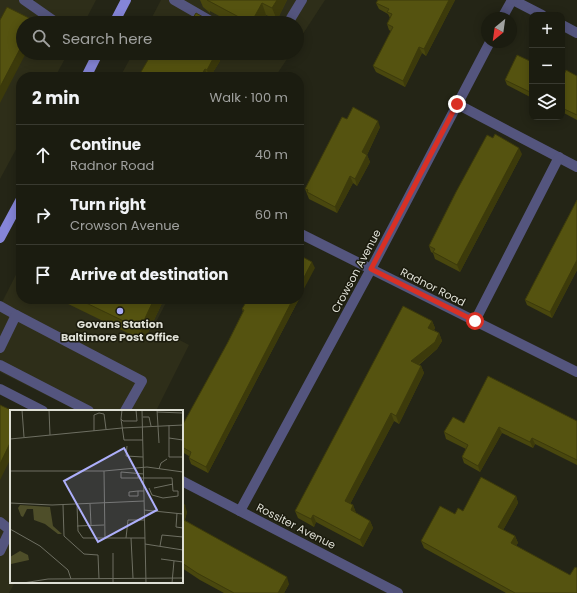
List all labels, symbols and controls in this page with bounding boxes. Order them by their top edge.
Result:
north arrow [481,12,517,48]
map controls [529,12,565,120]
button: + [529,12,565,48]
search box [16,16,304,60]
icon: search [30,27,52,49]
text: Search here [62,28,152,49]
button: − [529,48,565,84]
button: layers [529,84,565,120]
text: 2 min [32,86,80,110]
text: Walk · 100 m [210,88,288,107]
route end [448,95,466,113]
text: Continue [70,134,141,155]
icon: ahead [32,144,54,166]
text: 40 m [255,145,288,164]
text: Radnor Road [70,156,154,175]
text: Turn right [70,194,146,215]
icon: right [32,204,54,226]
text: 60 m [255,205,288,224]
text: Crowson Avenue [70,216,180,235]
street label: Crowson Avenue [327,226,385,316]
icon: arrive [32,264,54,286]
text: Arrive at destination [70,264,228,285]
street label: Radnor Road [398,264,468,310]
marker: Govans Station Baltimore Post Office [115,306,125,316]
route start [466,312,484,330]
place label: Govans Station Baltimore Post Office [61,316,179,345]
inset map [10,410,183,583]
street label: Rossiter Avenue [254,499,339,553]

